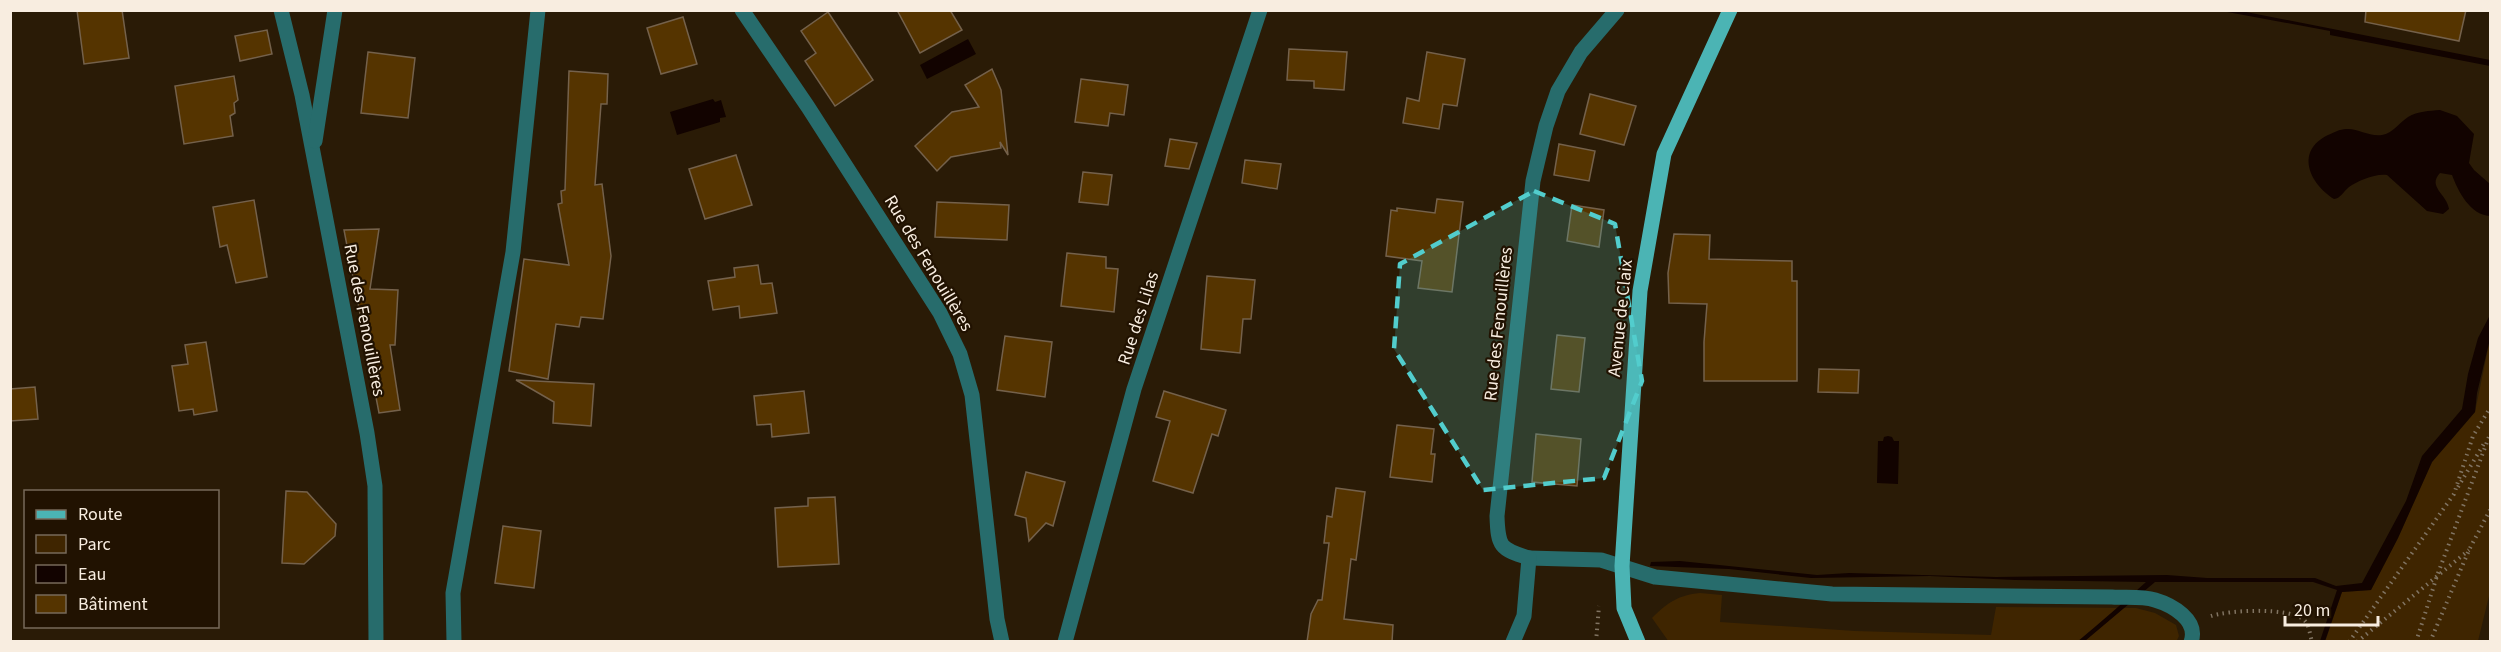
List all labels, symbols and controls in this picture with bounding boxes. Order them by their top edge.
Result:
street label: Rue des Fenouillères [878,191,979,336]
street label: Rue des Fenouillères [337,242,392,398]
street label: Rue des Fenouillères [1478,246,1519,402]
street label: Avenue de Claix [1602,258,1639,378]
street label: Rue des Lilas [1112,268,1165,368]
legend [24,490,219,628]
text: Route [78,502,122,527]
text: Parc [78,532,111,557]
text: Eau [78,562,106,587]
scale bar [2285,589,2378,627]
text: Bâtiment [78,592,148,617]
text: 20 m [2294,598,2330,623]

